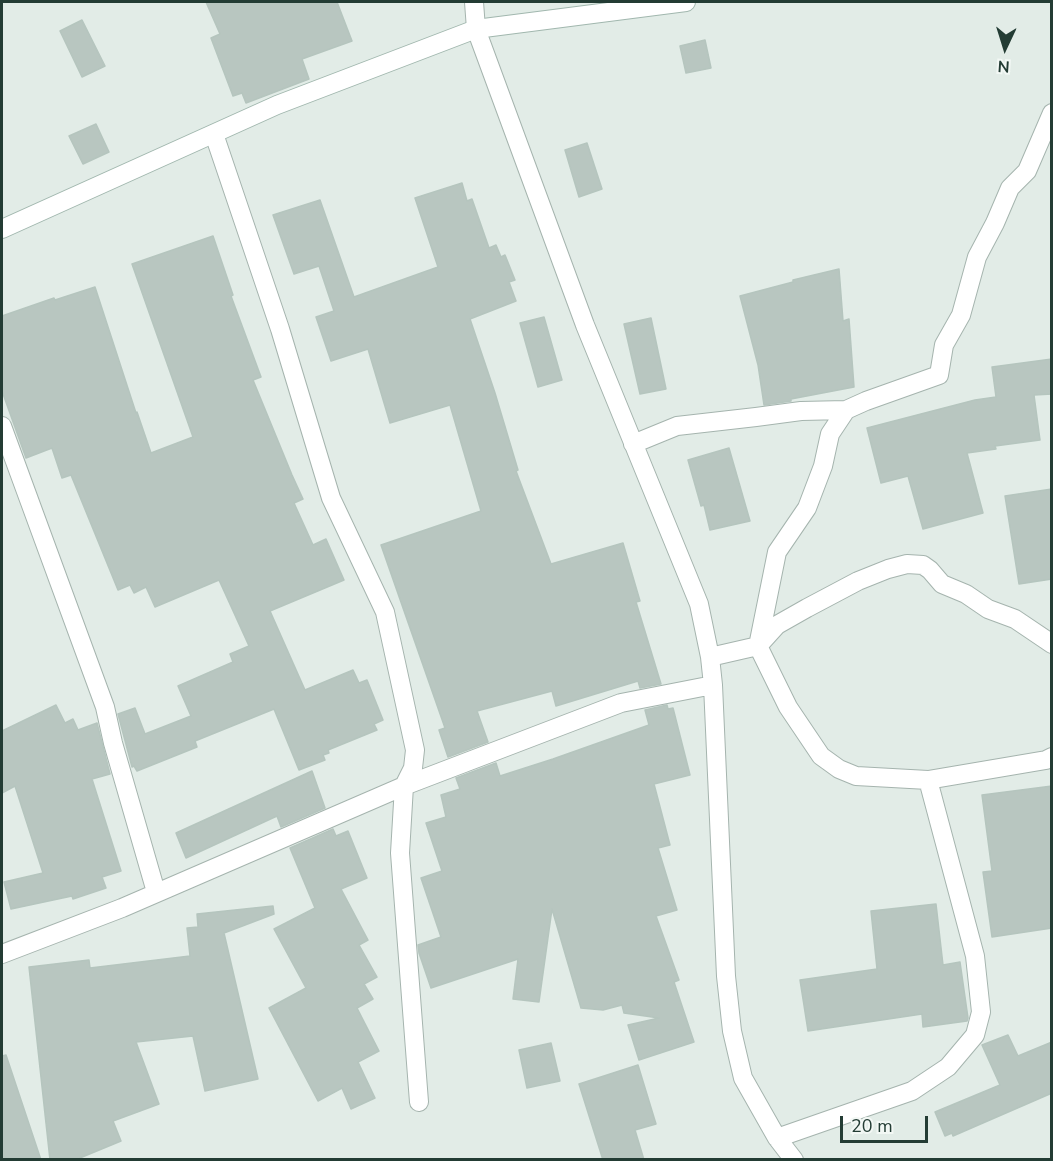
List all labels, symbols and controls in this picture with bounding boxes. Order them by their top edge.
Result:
north arrow [975,18,1035,78]
text: N [997,55,1010,77]
scale bar [843,1104,932,1142]
text: 20 m [851,1114,893,1138]

